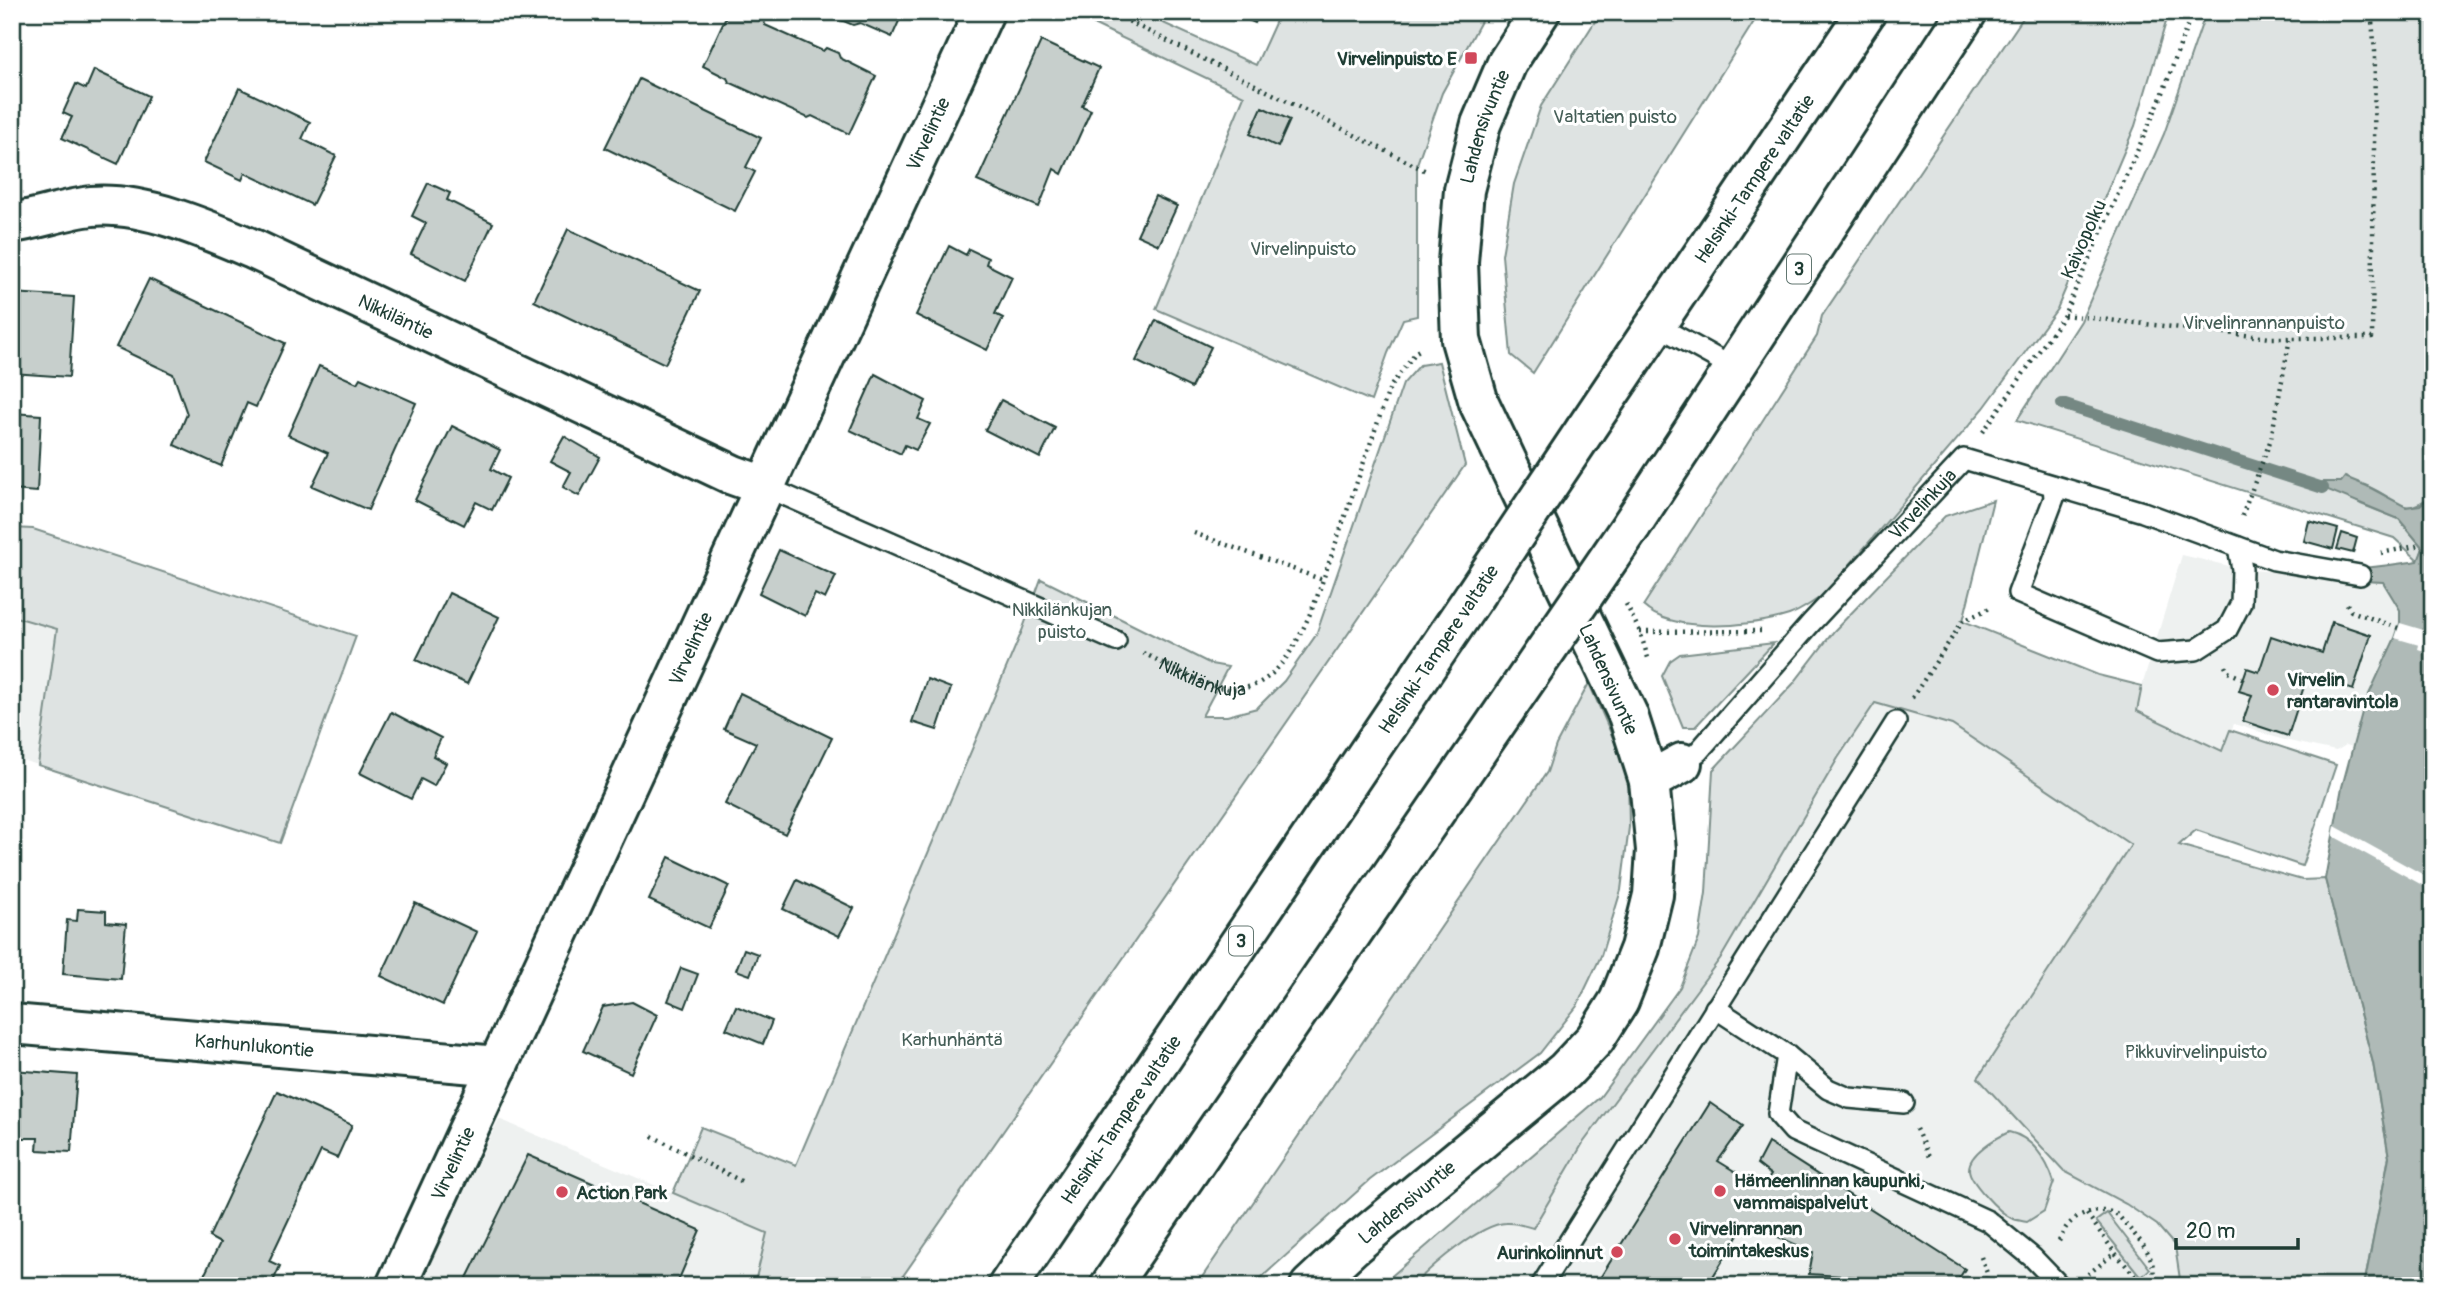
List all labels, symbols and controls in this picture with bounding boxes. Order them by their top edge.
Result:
place label: Virvelinpuisto E [1337,47,1457,71]
marker: Virvelinpuisto E [1463,50,1479,66]
street label: Lahdensivuntie [1455,66,1516,186]
street label: Helsinki-Tampere valtatie [1689,89,1821,268]
street label: Virvelintie [901,93,956,175]
park label: Valtatien puisto [1553,105,1677,129]
street label: Kaivopolku [2056,196,2112,283]
park label: Virvelinpuisto [1250,237,1356,261]
road number: 3 [1787,255,1811,284]
street label: Nikkiläntie [354,289,437,345]
park label: Virvelinrannanpuisto [2183,311,2345,335]
street label: Virvelinkuja [1884,464,1962,545]
street label: Helsinki-Tampere valtatie [1373,560,1505,739]
park label: Nikkilänkujan puisto [1012,598,1112,644]
street label: Virvelintie [664,608,719,690]
street label: Lahdensivuntie [1573,620,1643,739]
street label: Nikkilänkuja [1155,652,1248,702]
place label: Virvelin rantaravintola [2287,668,2398,714]
marker: Virvelin rantaravintola [2265,682,2281,698]
road number: 3 [1229,926,1253,956]
park label: Karhunhäntä [901,1028,1003,1052]
street label: Karhunlukontie [193,1029,315,1063]
street label: Helsinki-Tampere valtatie [1056,1030,1187,1209]
park label: Pikkuvirvelinpuisto [2125,1040,2267,1064]
street label: Virvelintie [426,1123,481,1204]
street label: Lahdensivuntie [1354,1155,1461,1250]
place label: Hämeenlinnan kaupunki, vammaispalvelut [1733,1169,1925,1215]
place label: Action Park [576,1181,668,1205]
marker: Hämeenlinnan kaupunki, vammaispalvelut [1712,1183,1728,1199]
marker: Action Park [554,1184,570,1200]
scale bar [2176,1207,2298,1251]
place label: Virvelinrannan toimintakeskus [1688,1217,1809,1263]
text: 20 m [2186,1218,2235,1245]
marker: Virvelinrannan toimintakeskus [1667,1231,1683,1247]
place label: Aurinkolinnut [1497,1241,1604,1265]
marker: Aurinkolinnut [1609,1244,1625,1260]

